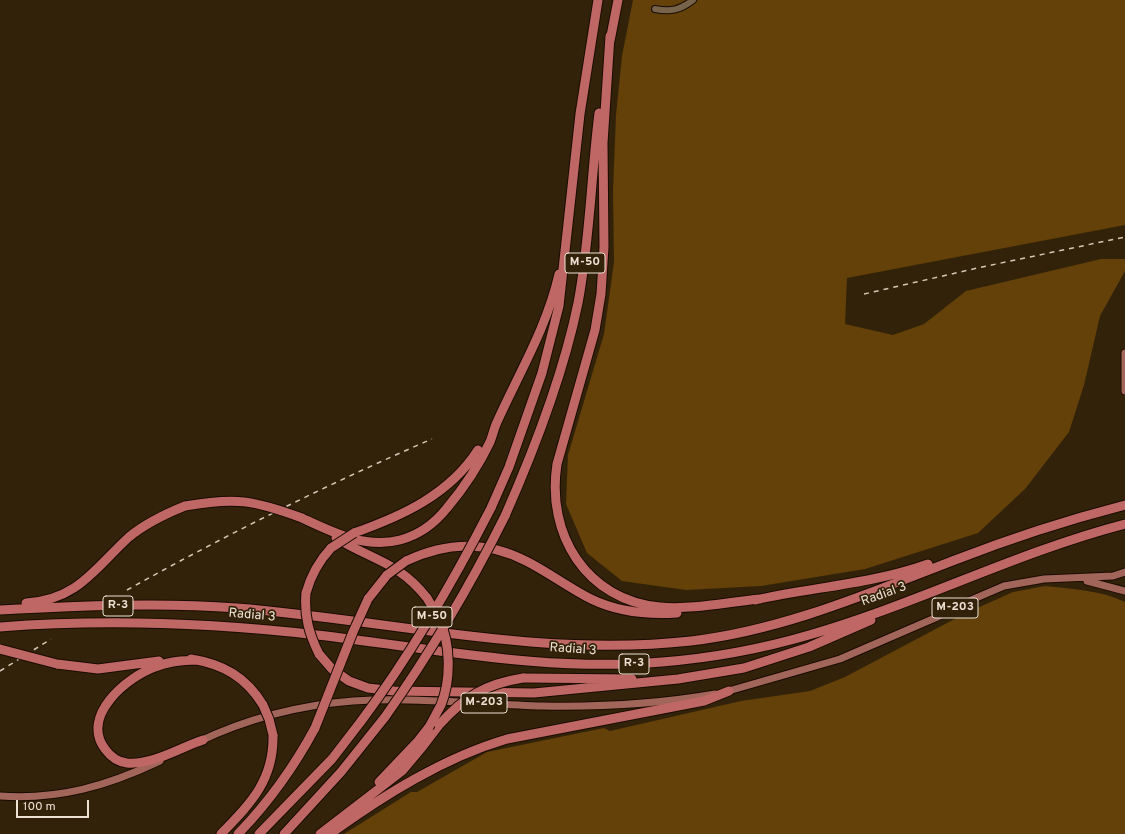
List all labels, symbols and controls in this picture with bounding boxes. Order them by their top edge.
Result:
road number: M-50 [565,253,605,273]
street label: Radial 3 [859,580,909,610]
road number: R-3 [103,596,133,616]
road number: M-203 [932,598,978,618]
street label: Radial 3 [228,606,276,626]
road number: M-50 [412,607,452,627]
street label: Radial 3 [549,641,597,659]
road number: R-3 [619,654,649,674]
road number: M-203 [461,693,507,713]
scale bar [18,792,91,818]
text: 100 m [23,799,56,815]

